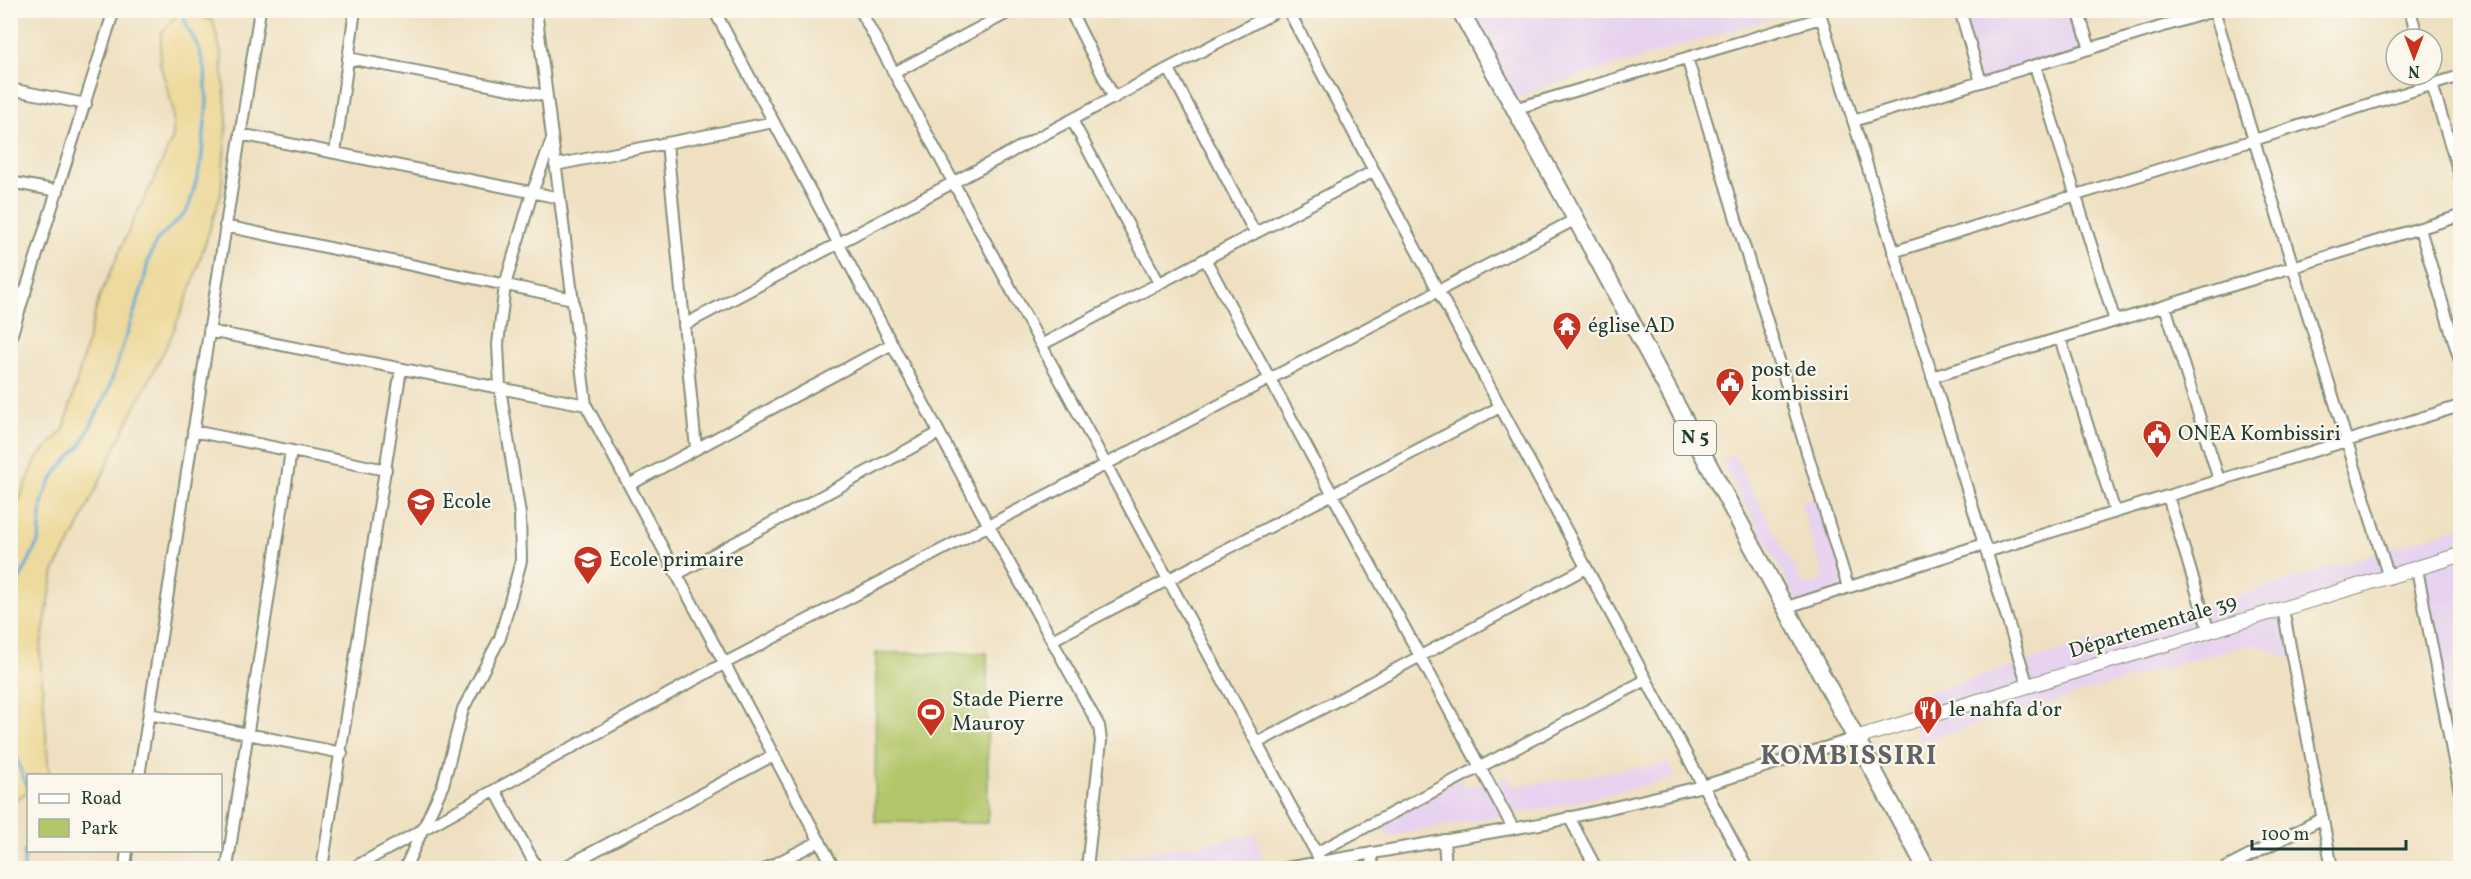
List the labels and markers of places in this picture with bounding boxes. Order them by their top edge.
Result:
temple icon: église AD [1551,310,1583,352]
place label: église AD [1588,312,1675,341]
place label: post de kombissiri [1751,356,1849,409]
public building icon: post de kombissiri [1714,366,1746,408]
public building icon: ONEA Kombissiri [2141,418,2173,460]
place label: ONEA Kombissiri [2178,420,2341,449]
school or university icon: Ecole [405,486,437,528]
place label: Ecole [442,488,491,517]
school or university icon: Ecole primaire [572,544,604,586]
place label: Ecole primaire [609,546,744,575]
place label: Stade Pierre Mauroy [952,686,1063,739]
restaurant icon: le nahfa d'or [1912,694,1944,736]
sports icon: Stade Pierre Mauroy [915,696,947,738]
place label: le nahfa d'or [1949,696,2062,725]

